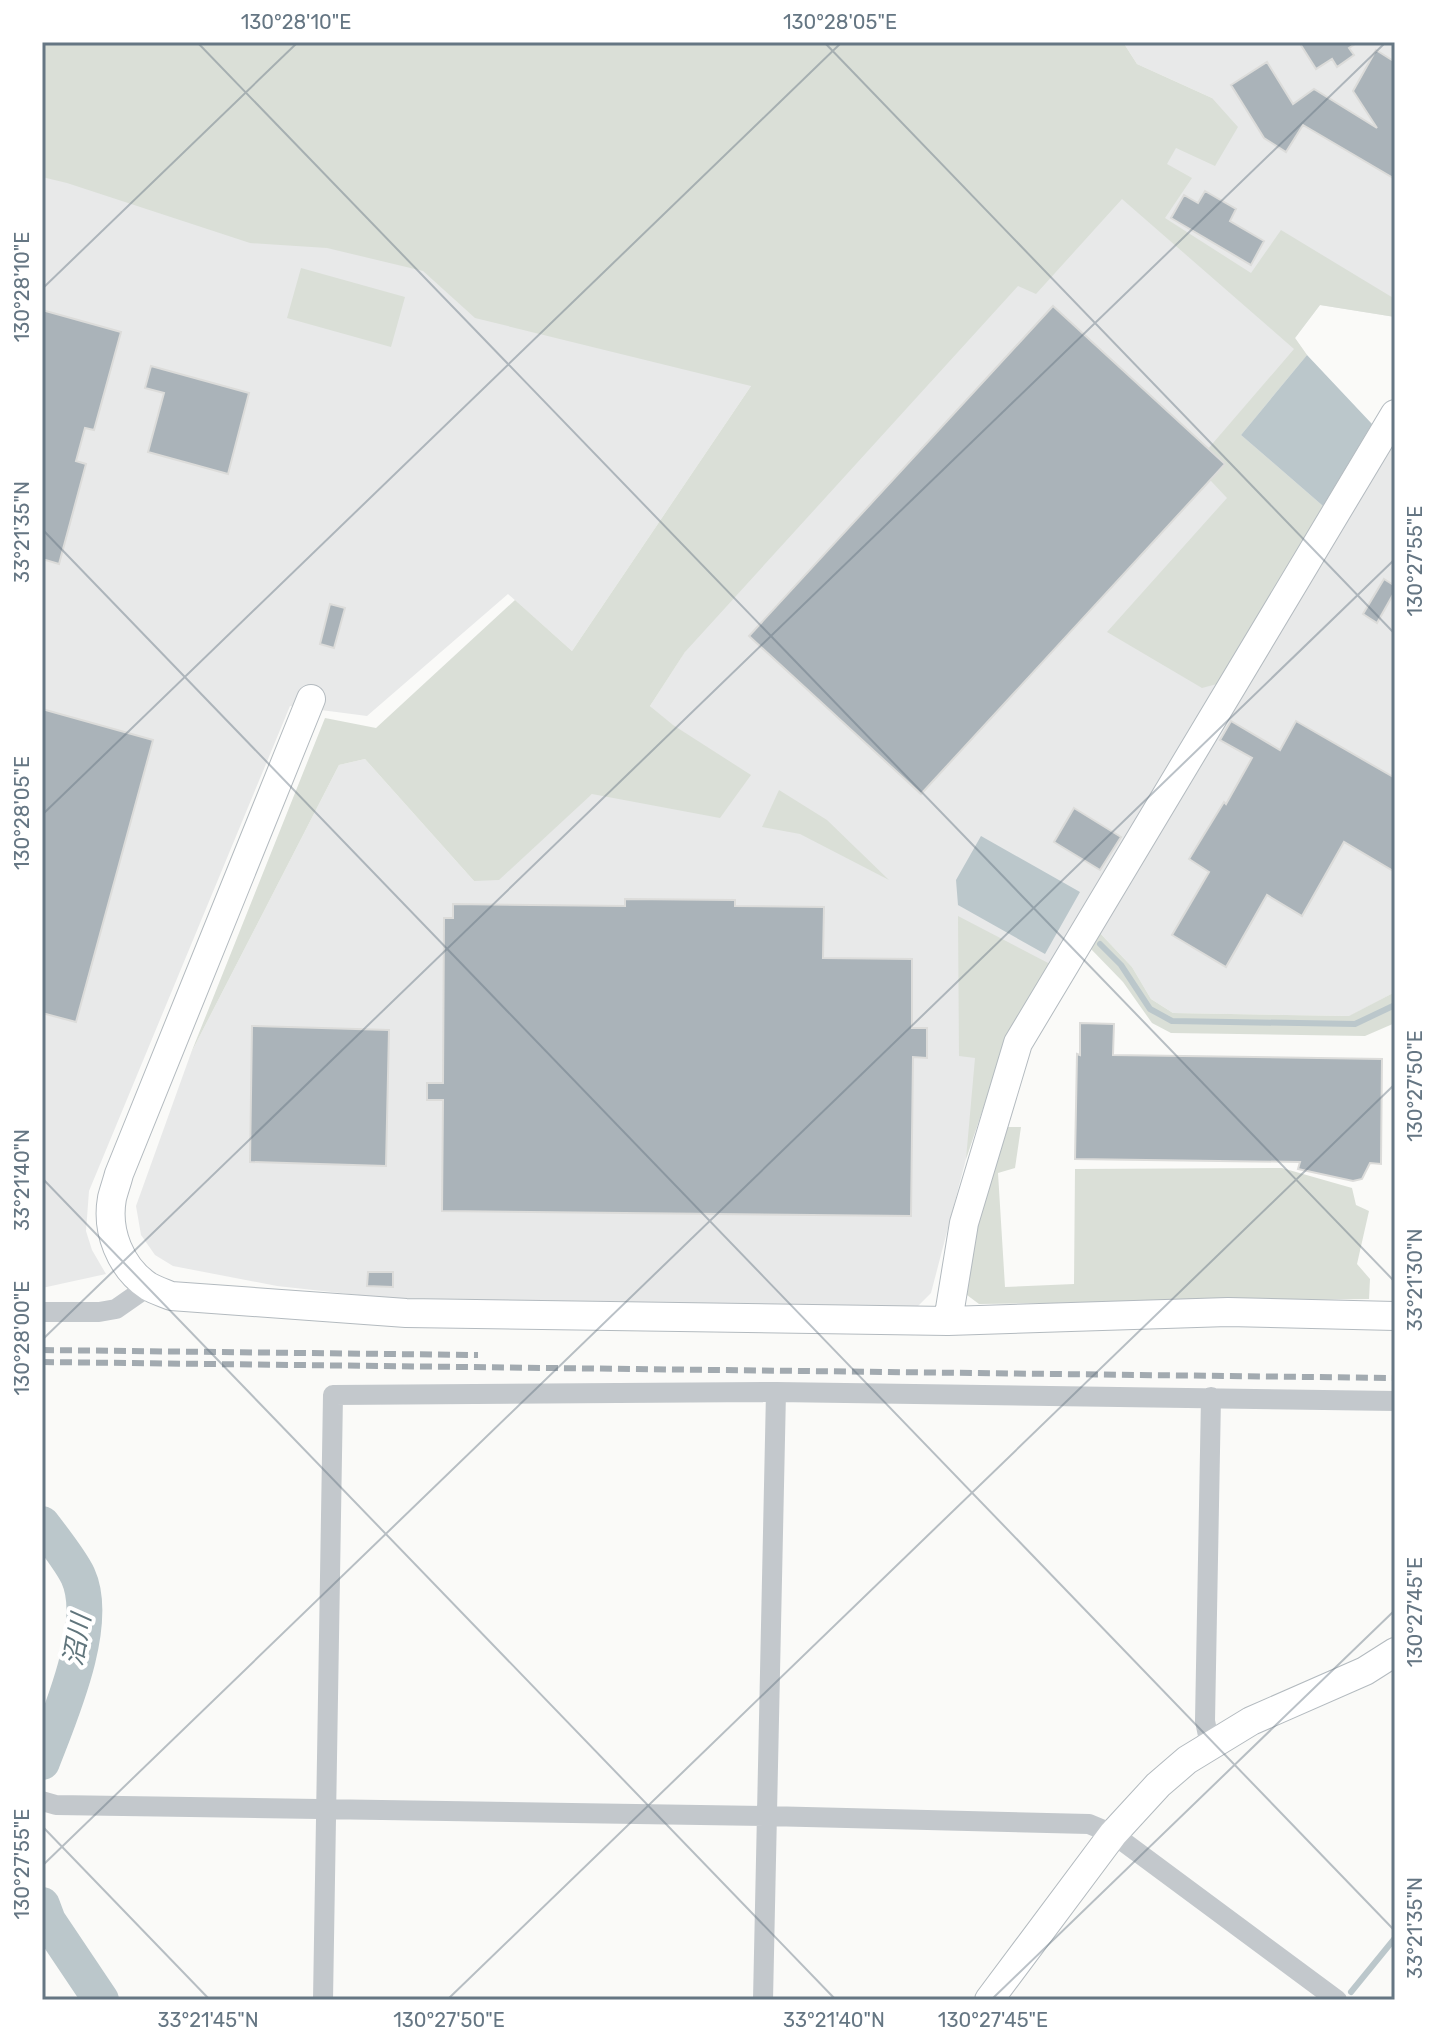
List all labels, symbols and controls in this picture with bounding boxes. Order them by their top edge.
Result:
text: 130°28'10"E [241,10,351,34]
text: 130°28'05"E [783,10,897,34]
text: 130°28'10"E [10,232,34,342]
text: 33°21'35"N [10,481,34,583]
text: 130°27'55"E [1403,506,1427,616]
text: 130°28'05"E [10,756,34,870]
text: 130°27'50"E [1403,1030,1427,1142]
text: 33°21'40"N [10,1129,34,1231]
text: 33°21'30"N [1403,1229,1427,1331]
text: 130°28'00"E [10,1281,34,1395]
text: 130°27'45"E [1403,1557,1427,1667]
water label: 沼川 [58,1609,98,1668]
text: 130°27'55"E [10,1809,34,1919]
text: 33°21'35"N [1403,1877,1427,1979]
text: 33°21'45"N [157,2008,259,2032]
text: 130°27'50"E [393,2008,505,2032]
text: 33°21'40"N [783,2008,885,2032]
text: 130°27'45"E [938,2008,1048,2032]

